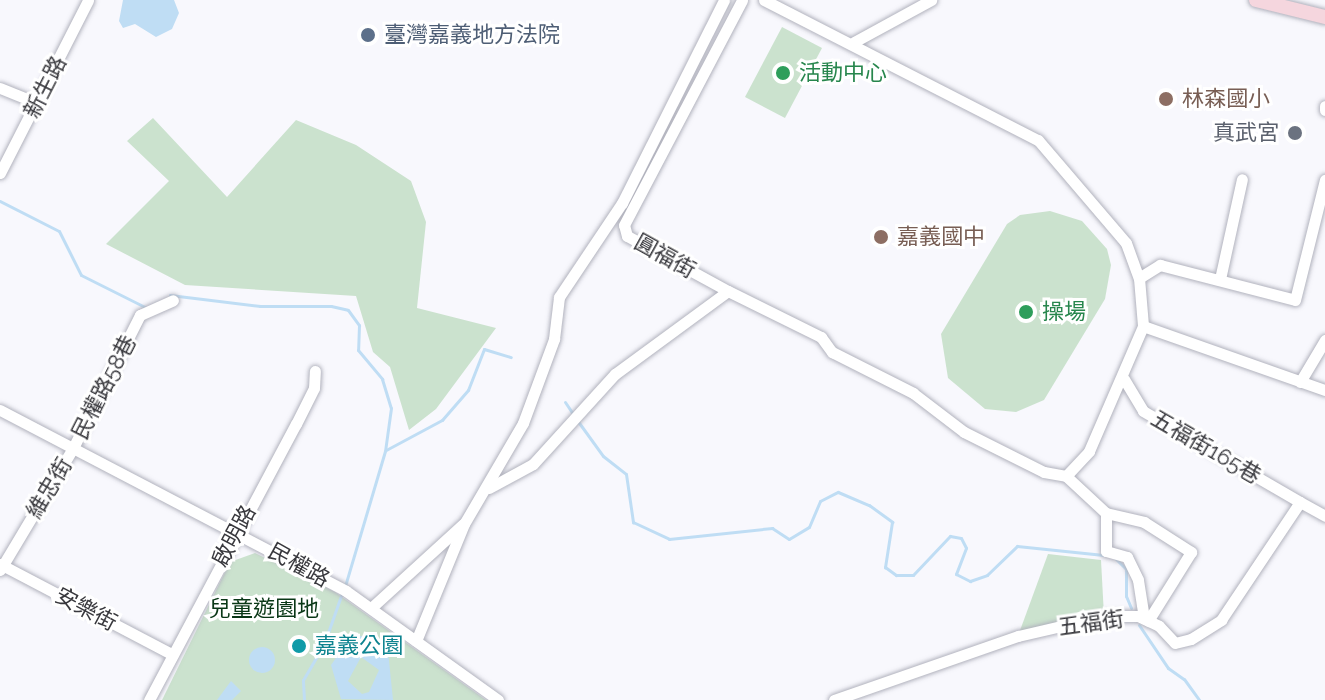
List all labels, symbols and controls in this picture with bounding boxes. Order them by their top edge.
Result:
place label: 臺灣嘉義地方法院 [384,22,560,48]
marker: 臺灣嘉義地方法院 [359,26,377,44]
street label: 新生路 [18,52,72,122]
place label: 活動中心 [799,60,887,86]
marker: 活動中心 [774,64,792,82]
place label: 林森國小 [1182,86,1270,112]
marker: 林森國小 [1157,90,1175,108]
place label: 真武宮 [1213,120,1279,146]
marker: 真武宮 [1286,124,1304,142]
place label: 嘉義國中 [897,224,985,250]
street label: 圓福街 [630,228,700,284]
marker: 嘉義國中 [872,228,890,246]
place label: 操場 [1042,299,1086,325]
marker: 操場 [1017,303,1035,321]
street label: 民權路58巷 [67,331,141,443]
street label: 五福街165巷 [1146,405,1266,489]
street label: 維忠街 [21,453,77,523]
street label: 啟明路 [207,501,261,571]
street label: 民權路 [264,537,334,593]
street label: 安樂街 [51,582,121,636]
park label: 兒童遊園地 [209,596,319,622]
street label: 五福街 [1056,605,1126,641]
place label: 嘉義公園 [315,633,403,659]
marker: 嘉義公園 [290,637,308,655]

